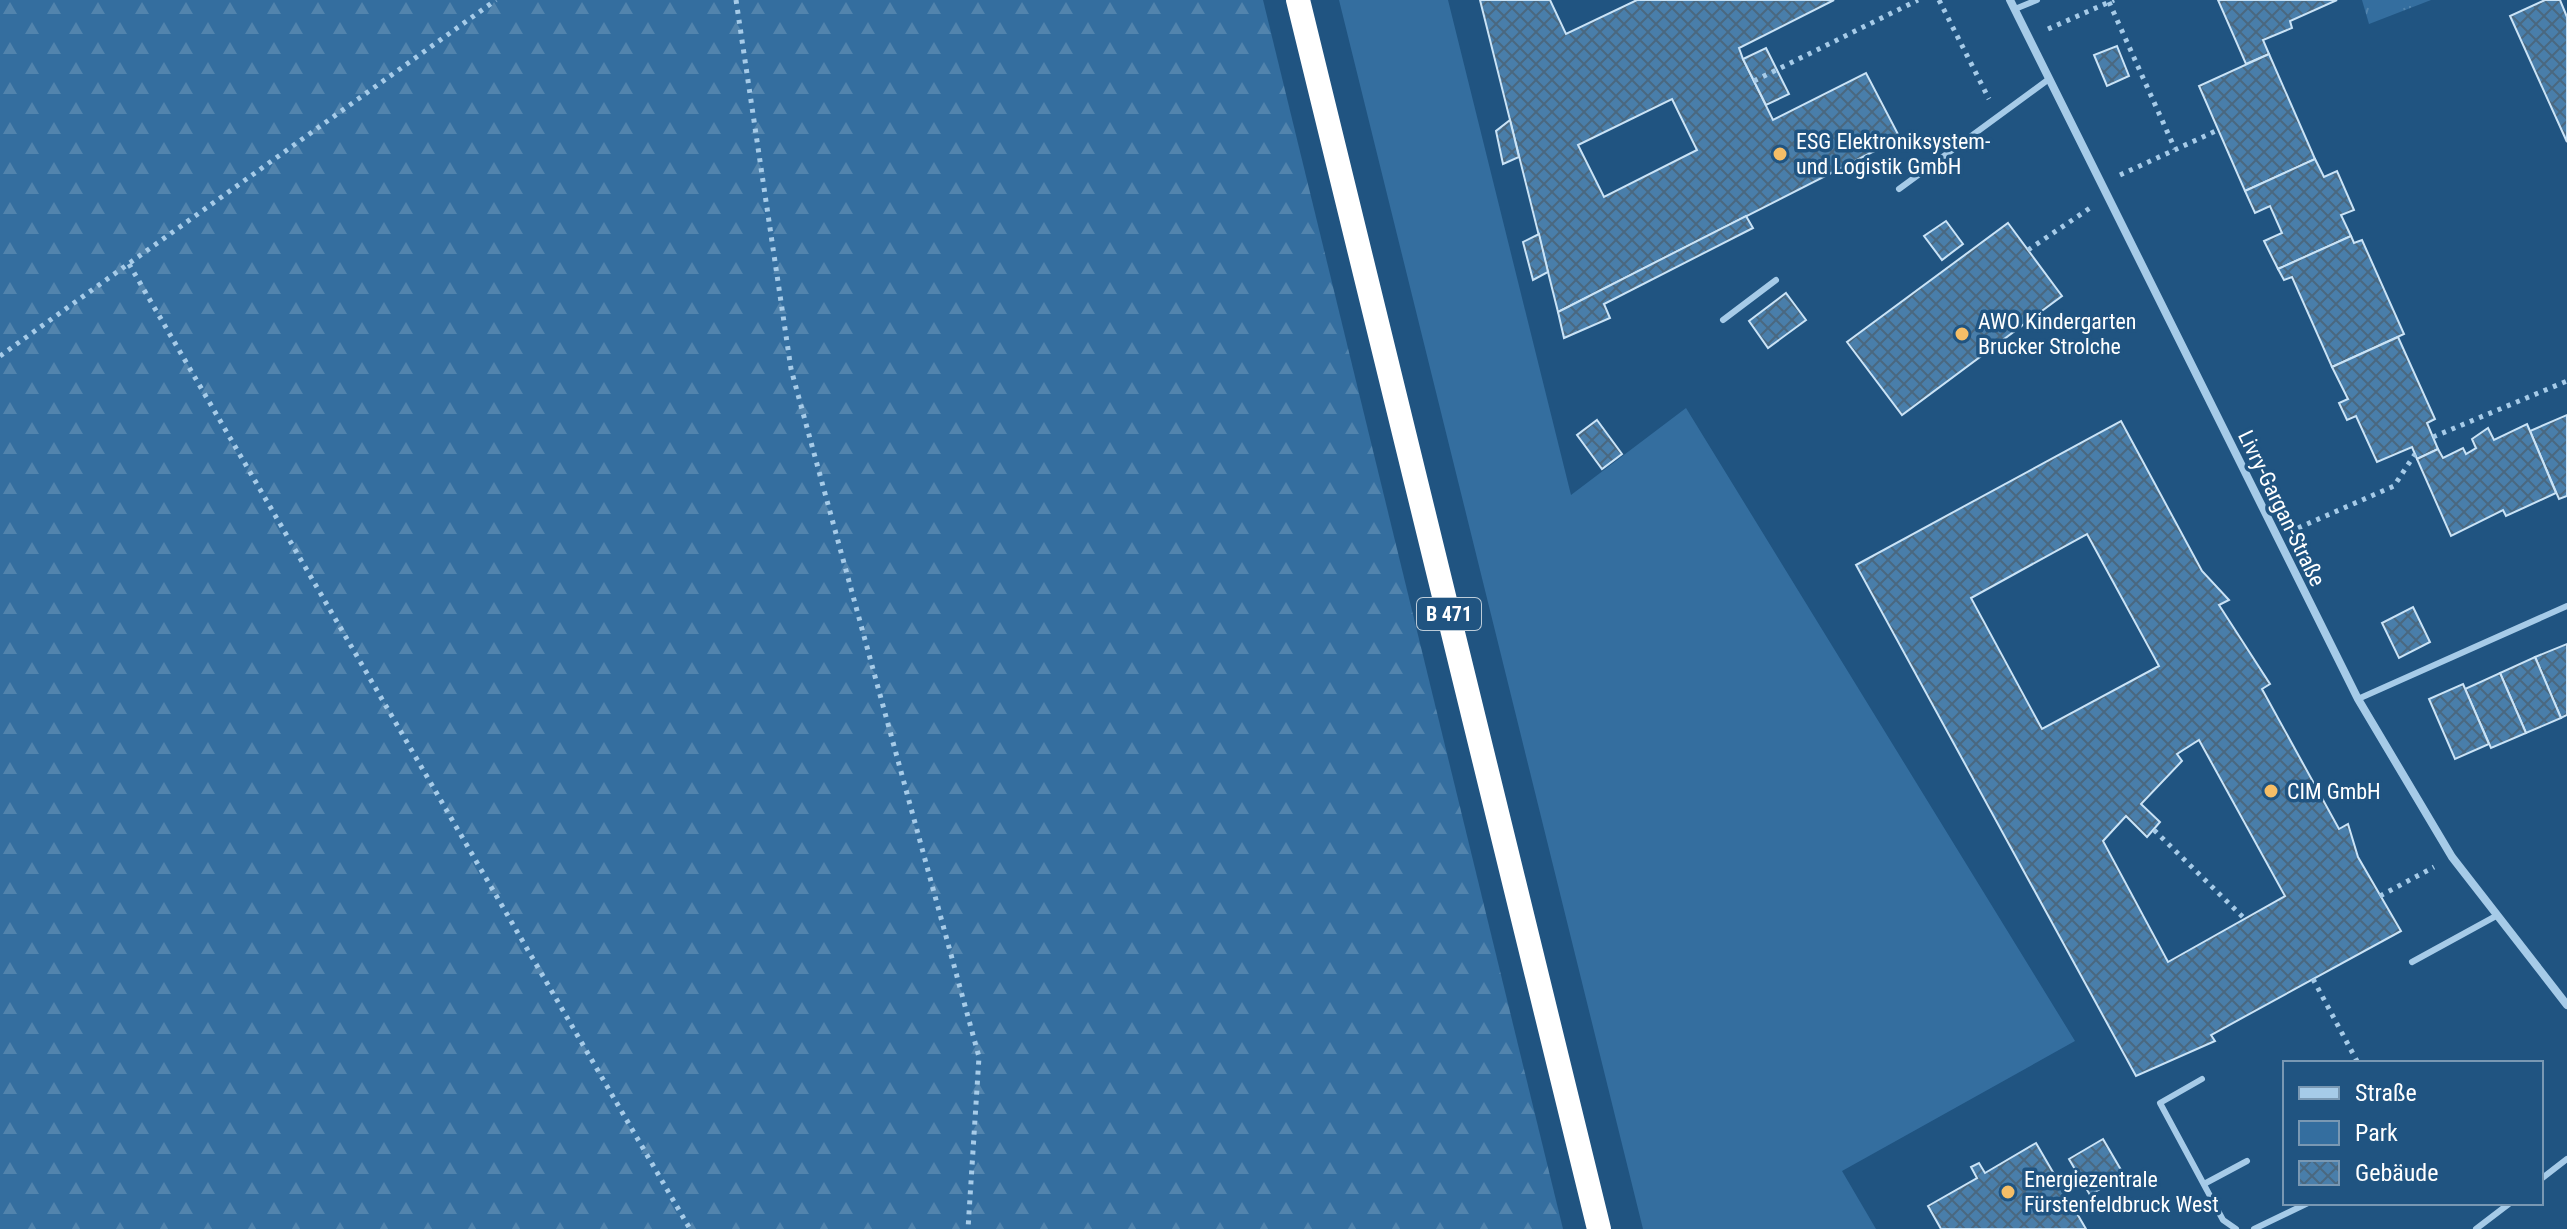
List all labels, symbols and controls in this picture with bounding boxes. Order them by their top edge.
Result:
place label: ESG Elektroniksystem- und Logistik GmbH [1796,129,1990,179]
marker: ESG Elektroniksystem- und Logistik GmbH [1771,145,1789,163]
place label: AWO Kindergarten Brucker Strolche [1978,309,2137,359]
marker: AWO Kindergarten Brucker Strolche [1953,325,1971,343]
street label: Livry-Gargan-Straße [2233,426,2330,590]
road number: B 471 [1417,598,1481,630]
place label: CIM GmbH [2287,779,2381,804]
marker: CIM GmbH [2262,782,2280,800]
legend [2283,1061,2543,1205]
text: Straße [2355,1079,2417,1107]
text: Park [2355,1119,2398,1147]
text: Gebäude [2355,1159,2439,1187]
place label: Energiezentrale Fürstenfeldbruck West [2024,1167,2219,1217]
marker: Energiezentrale Fürstenfeldbruck West [1999,1183,2017,1201]

